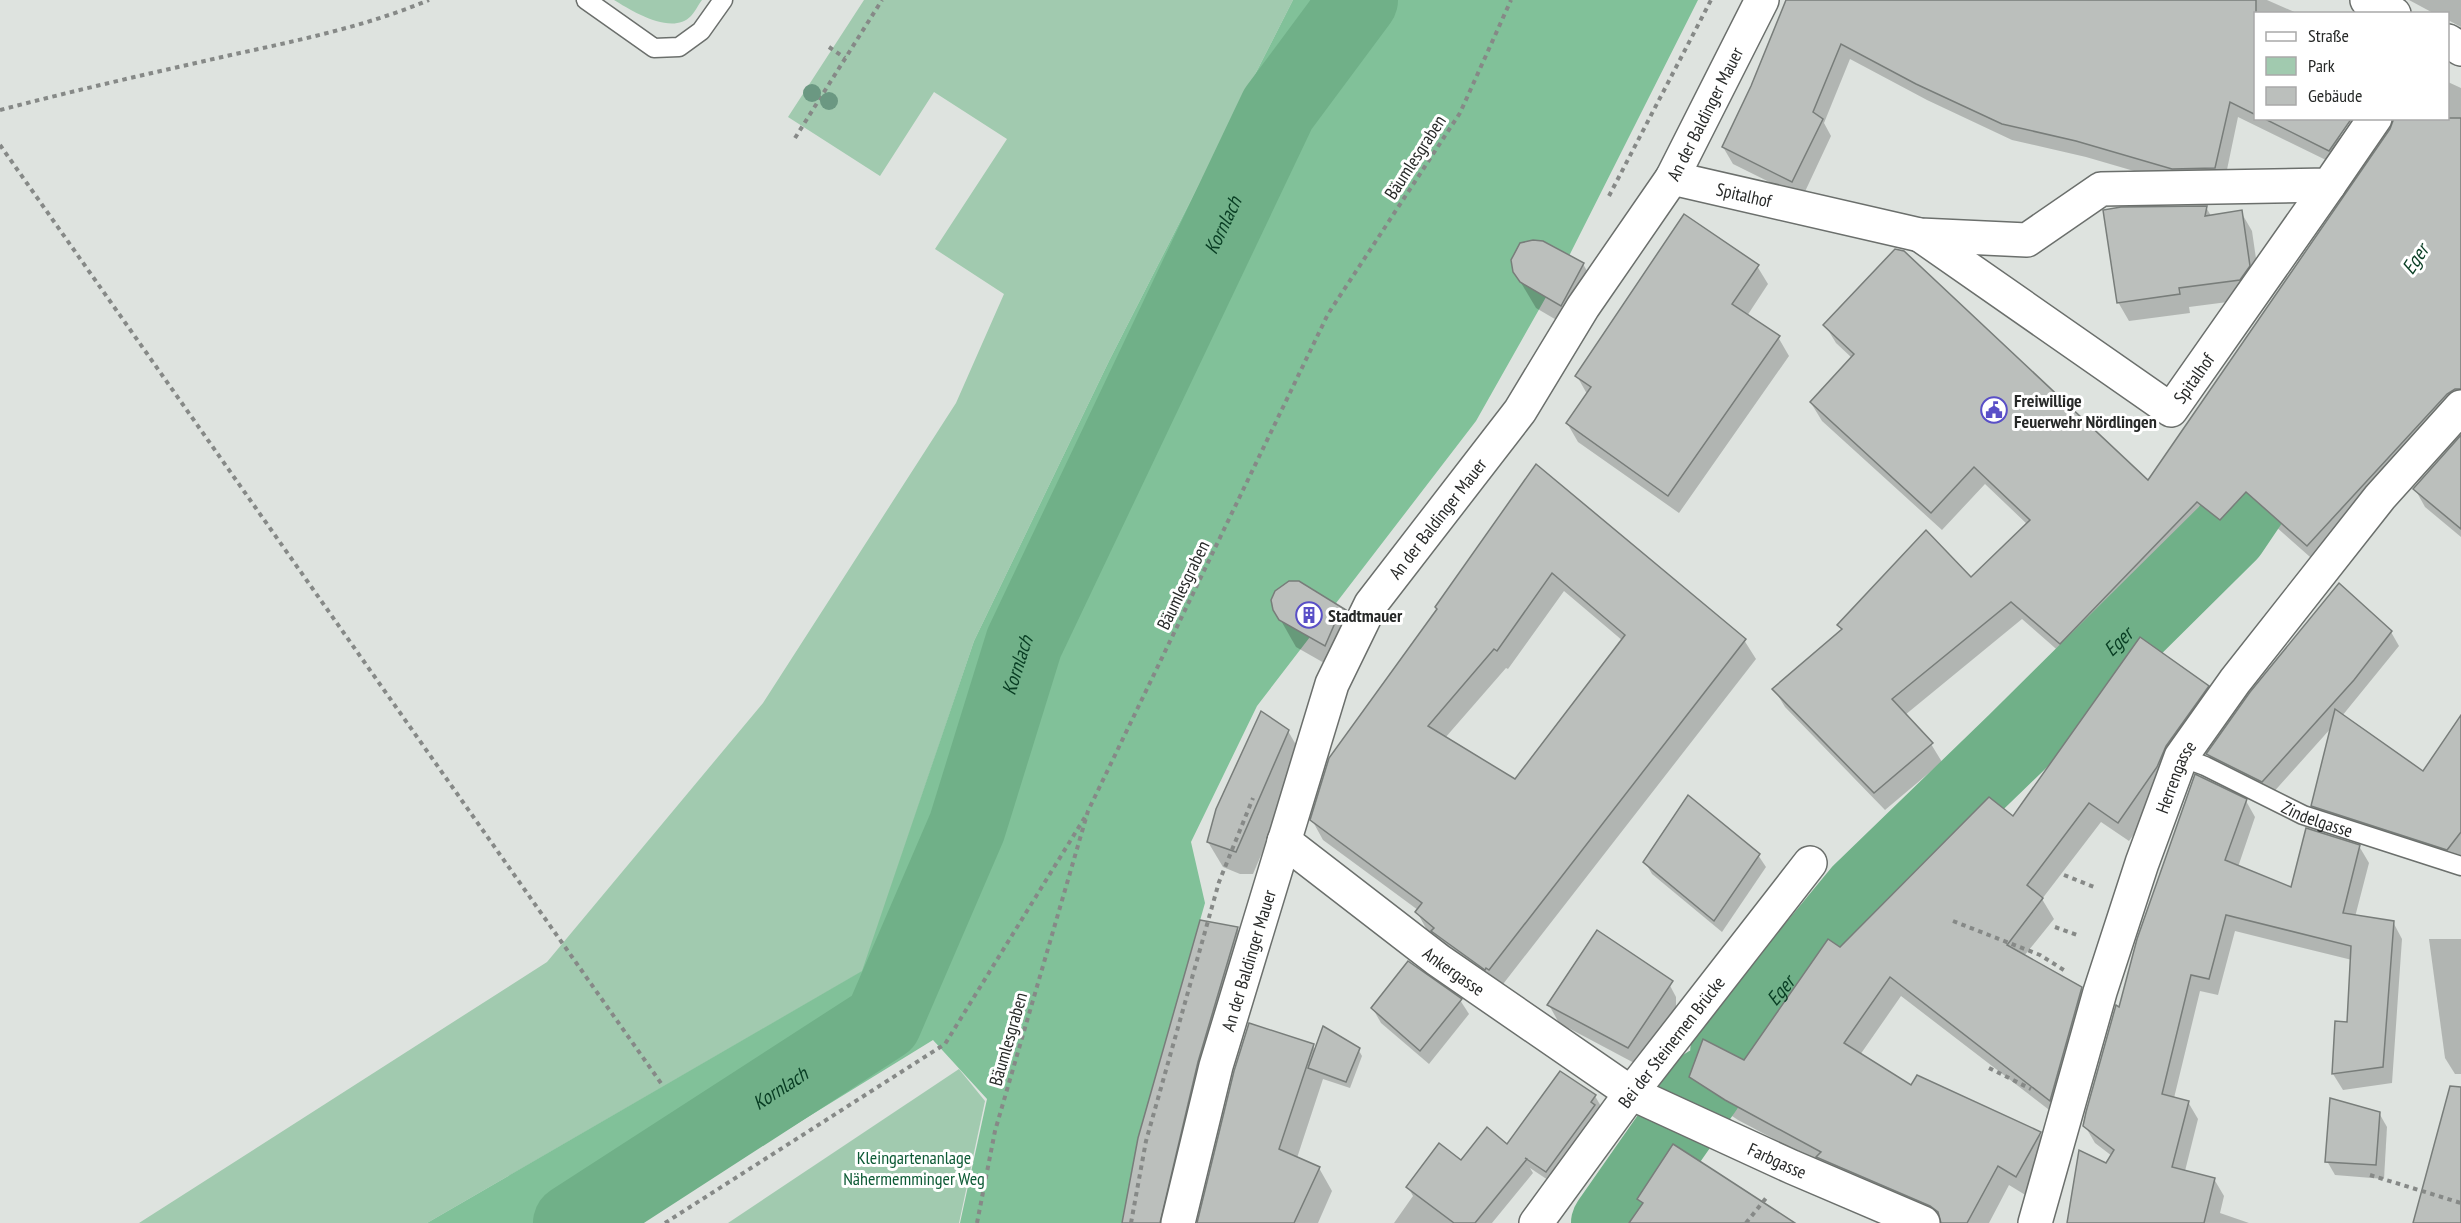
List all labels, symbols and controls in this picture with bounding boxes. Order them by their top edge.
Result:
legend [2254,12,2449,120]
text: Straße [2308,24,2349,47]
street label: An der Baldinger Mauer [1661,43,1748,184]
text: Park [2308,54,2335,77]
text: Gebäude [2308,84,2362,107]
street label: Bäumlesgraben [1379,110,1451,204]
street label: Spitalhof [1714,177,1775,212]
water label: Kornlach [1198,191,1248,258]
water label: Eger [2396,237,2436,279]
street label: Spitalhof [2168,347,2220,408]
place label: Freiwillige Feuerwehr Nördlingen [2014,389,2157,433]
public building icon: Freiwillige Feuerwehr Nördlingen [1979,395,2009,425]
street label: An der Baldinger Mauer [1383,453,1491,583]
street label: Bäumlesgraben [1152,537,1214,633]
building icon: Stadtmauer [1294,600,1324,630]
place label: Stadtmauer [1328,604,1403,627]
water label: Eger [2098,620,2140,662]
water label: Kornlach [996,630,1039,698]
street label: Herrengasse [2150,736,2201,816]
street label: Zindelgasse [2278,795,2356,842]
street label: An der Baldinger Mauer [1216,887,1280,1034]
street label: Ankergasse [1419,941,1489,1000]
water label: Eger [1761,968,1802,1011]
street label: Bei der Steinernen Brücke [1613,971,1729,1112]
street label: Bäumlesgraben [984,990,1032,1088]
water label: Kornlach [748,1060,814,1116]
street label: Farbgasse [1744,1137,1810,1183]
park label: Kleingartenanlage Nähermemminger Weg [843,1146,985,1190]

